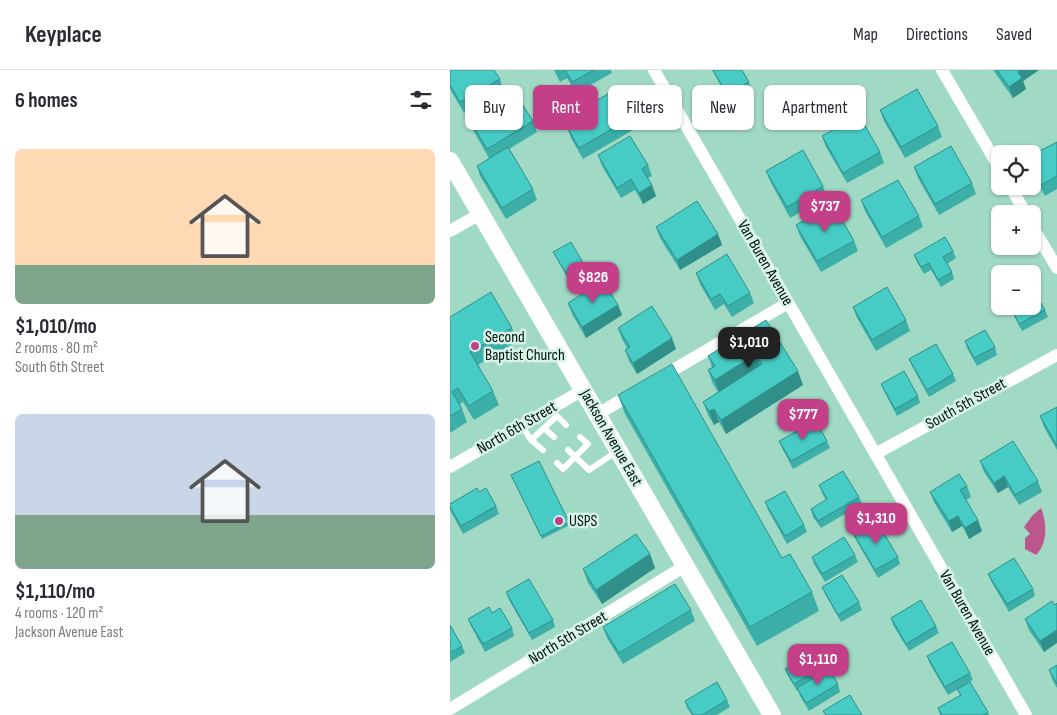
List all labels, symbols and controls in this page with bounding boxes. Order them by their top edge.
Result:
text: Keyplace [25,20,102,49]
text: Map [853,24,878,45]
text: Directions [906,24,968,45]
text: Saved [996,24,1032,45]
chip: Buy [465,85,523,130]
chip: Rent [533,85,598,130]
chip: Filters [608,85,682,130]
chip: New [692,85,754,130]
chip: Apartment [764,85,866,130]
icon: filters [407,86,435,114]
text: 6 homes [15,88,78,113]
map controls [991,145,1041,315]
button: locate [991,145,1041,195]
icon: home [180,181,270,271]
pin: $737 [795,190,855,233]
text: $737 [810,197,840,216]
button: + [991,205,1041,255]
street label: Van Buren Avenue [733,217,797,309]
pin: $826 [563,262,623,304]
button: − [991,265,1041,315]
text: $826 [578,268,608,287]
text: $1,010/mo [15,314,97,339]
pin: $1,010 [708,326,790,369]
place label: Second Baptist Church [485,328,565,365]
text: $1,010 [729,333,769,352]
text: 2 rooms · 80 m² [15,339,98,358]
marker: Second Baptist Church [469,340,481,352]
text: South 6th Street [15,358,105,377]
street label: South 5th Street [923,374,1010,434]
street label: Jackson Avenue East [575,385,646,490]
street label: North 6th Street [474,397,560,458]
pin: $777 [773,398,833,441]
text: $777 [788,405,818,424]
icon: home [180,446,270,536]
pin: $1,310 [835,502,917,545]
text: $1,310 [856,509,896,528]
place label: USPS [569,512,598,531]
marker: USPS [553,515,565,527]
street label: Van Buren Avenue [935,567,999,659]
text: $1,110/mo [15,579,95,604]
text: 4 rooms · 120 m² [15,604,103,623]
street label: North 5th Street [525,607,611,669]
text: Jackson Avenue East [15,623,123,642]
pin: $1,110 [777,644,859,686]
text: $1,110 [799,650,837,669]

